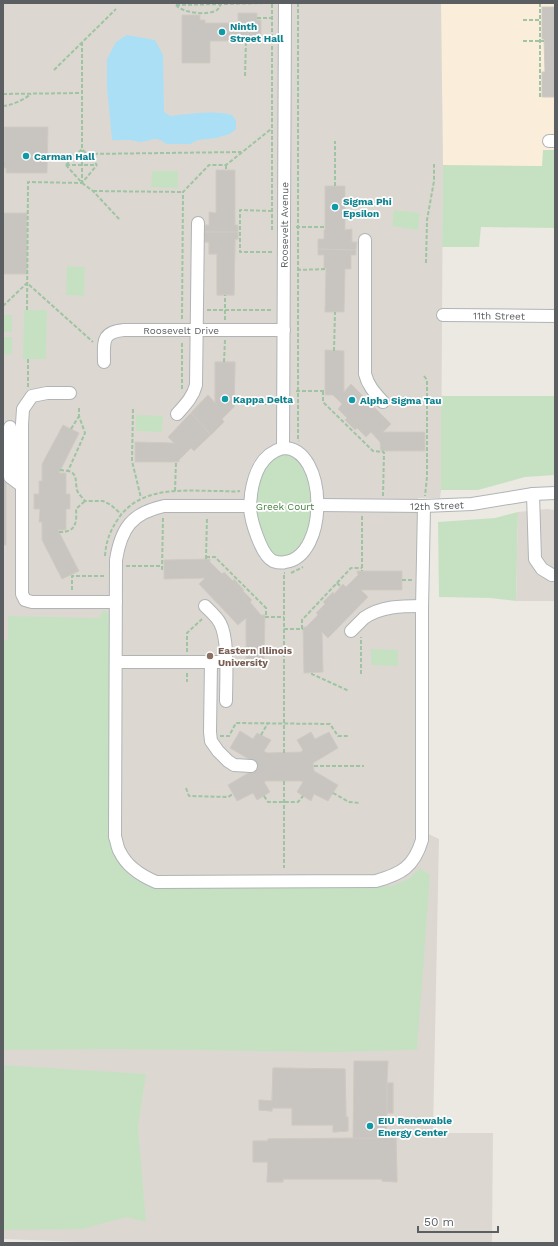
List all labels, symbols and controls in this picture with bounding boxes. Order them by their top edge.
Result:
place label: Ninth Street Hall [230,21,284,44]
marker: Ninth Street Hall [217,27,227,37]
marker: Carman Hall [21,151,31,161]
place label: Carman Hall [34,151,96,162]
street label: Roosevelt Avenue [278,182,290,268]
place label: Sigma Phi Epsilon [343,196,392,219]
marker: Sigma Phi Epsilon [330,202,340,212]
street label: 11th Street [473,310,526,321]
street label: Roosevelt Drive [143,325,219,336]
marker: Kappa Delta [220,394,230,404]
place label: Kappa Delta [233,394,293,405]
marker: Alpha Sigma Tau [347,395,357,405]
place label: Alpha Sigma Tau [360,395,441,406]
street label: 12th Street [410,499,465,512]
park label: Greek Court [256,501,315,512]
place label: Eastern Illinois University [218,645,293,668]
marker: Eastern Illinois University [205,651,215,661]
place label: EIU Renewable Energy Center [378,1115,452,1138]
marker: EIU Renewable Energy Center [365,1121,375,1131]
scale bar [418,1208,498,1234]
text: 50 m [424,1215,454,1229]

